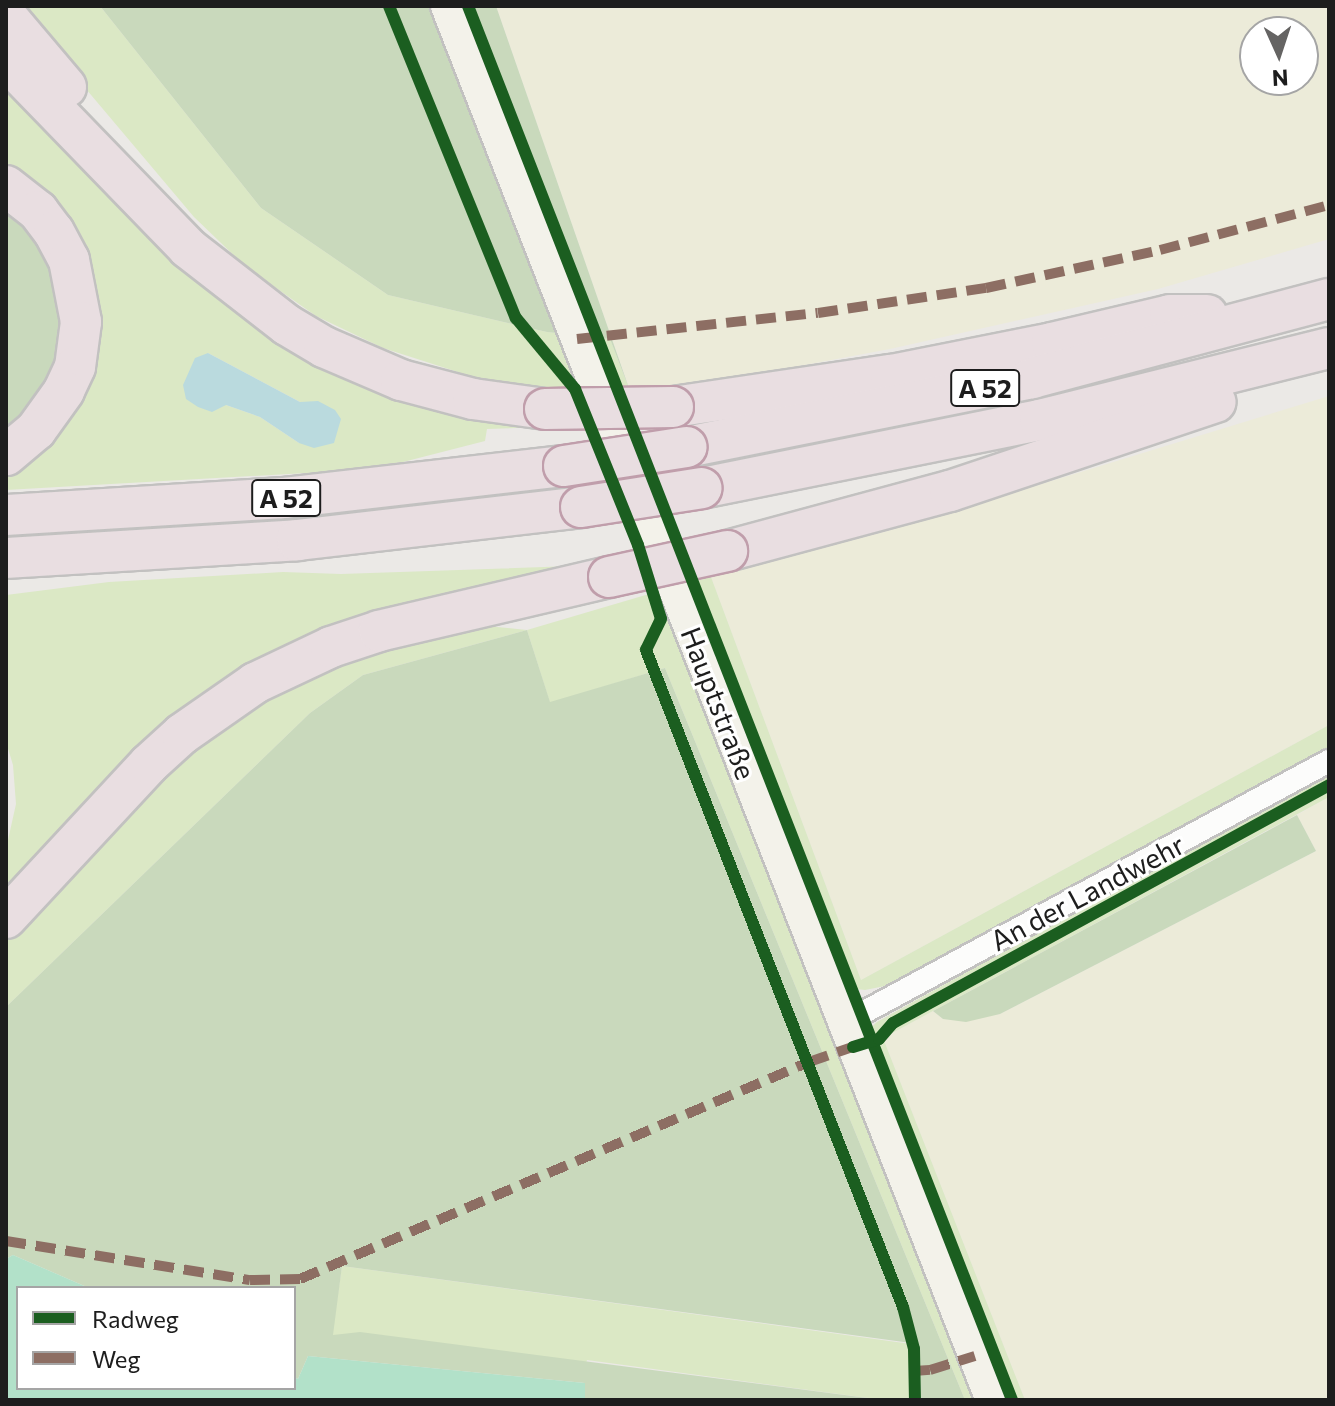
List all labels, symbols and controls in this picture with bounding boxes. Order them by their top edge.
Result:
north arrow [1239,16,1319,96]
text: N [1271,65,1289,92]
road number: A 52 [949,366,1021,410]
road number: A 52 [250,476,322,520]
street label: Hauptstraße [675,622,763,784]
street label: An der Landwehr [984,827,1190,957]
legend [16,1286,296,1390]
text: Radweg [92,1304,179,1333]
text: Weg [92,1344,140,1373]

